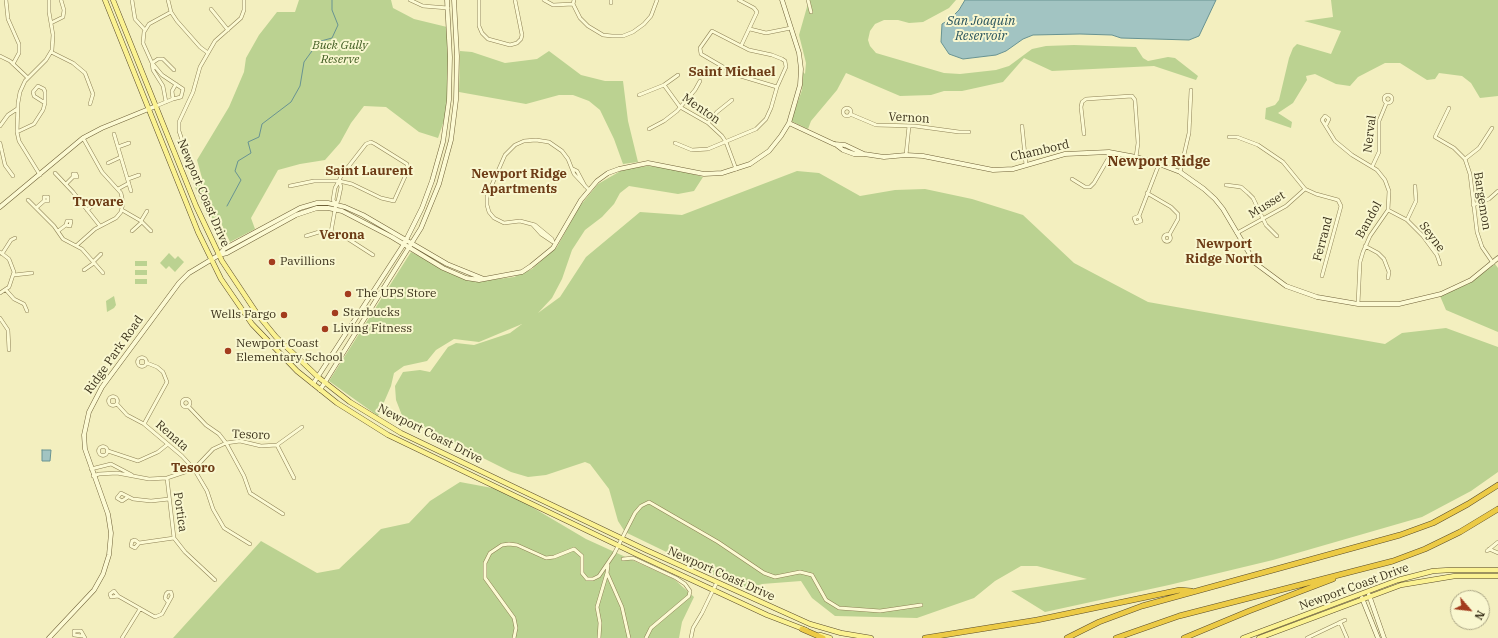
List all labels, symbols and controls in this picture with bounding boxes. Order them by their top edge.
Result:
water label: San Joaquin Reservoir [947,13,1015,44]
park label: Buck Gully Reserve [312,39,368,67]
district label: Saint Michael [689,64,775,80]
street label: Menton [679,91,723,127]
street label: Vernon [888,110,930,126]
street label: Nerval [1361,114,1379,154]
street label: Newport Coast Drive [174,137,232,249]
street label: Chambord [1009,137,1071,165]
district label: Newport Ridge [1108,154,1210,170]
district label: Saint Laurent [325,163,413,179]
district label: Newport Ridge Apartments [471,166,567,197]
street label: Bargemon [1470,171,1494,231]
street label: Musset [1246,188,1288,222]
district label: Trovare [72,194,124,210]
street label: Bandol [1353,199,1385,241]
street label: Ferrand [1310,215,1336,263]
street label: Seyne [1416,219,1448,255]
district label: Verona [319,227,365,243]
district label: Newport Ridge North [1185,236,1263,267]
place label: Pavillions [280,255,335,269]
marker: Pavillions [267,257,277,267]
place label: The UPS Store [356,287,436,301]
marker: The UPS Store [343,289,353,299]
place label: Starbucks [343,306,400,320]
place label: Wells Fargo [211,308,276,322]
marker: Starbucks [330,308,340,318]
marker: Wells Fargo [279,310,289,320]
street label: Ridge Park Road [82,313,146,397]
place label: Living Fitness [333,322,412,336]
marker: Living Fitness [320,324,330,334]
place label: Newport Coast Elementary School [236,337,343,365]
marker: Newport Coast Elementary School [223,346,233,356]
street label: Newport Coast Drive [375,401,485,467]
street label: Renata [152,418,192,454]
street label: Tesoro [232,427,270,443]
district label: Tesoro [171,460,215,476]
street label: Portica [170,491,190,533]
street label: Newport Coast Drive [665,544,777,604]
street label: Newport Coast Drive [1297,560,1411,614]
north arrow [1450,590,1490,630]
text: N [1471,608,1488,622]

